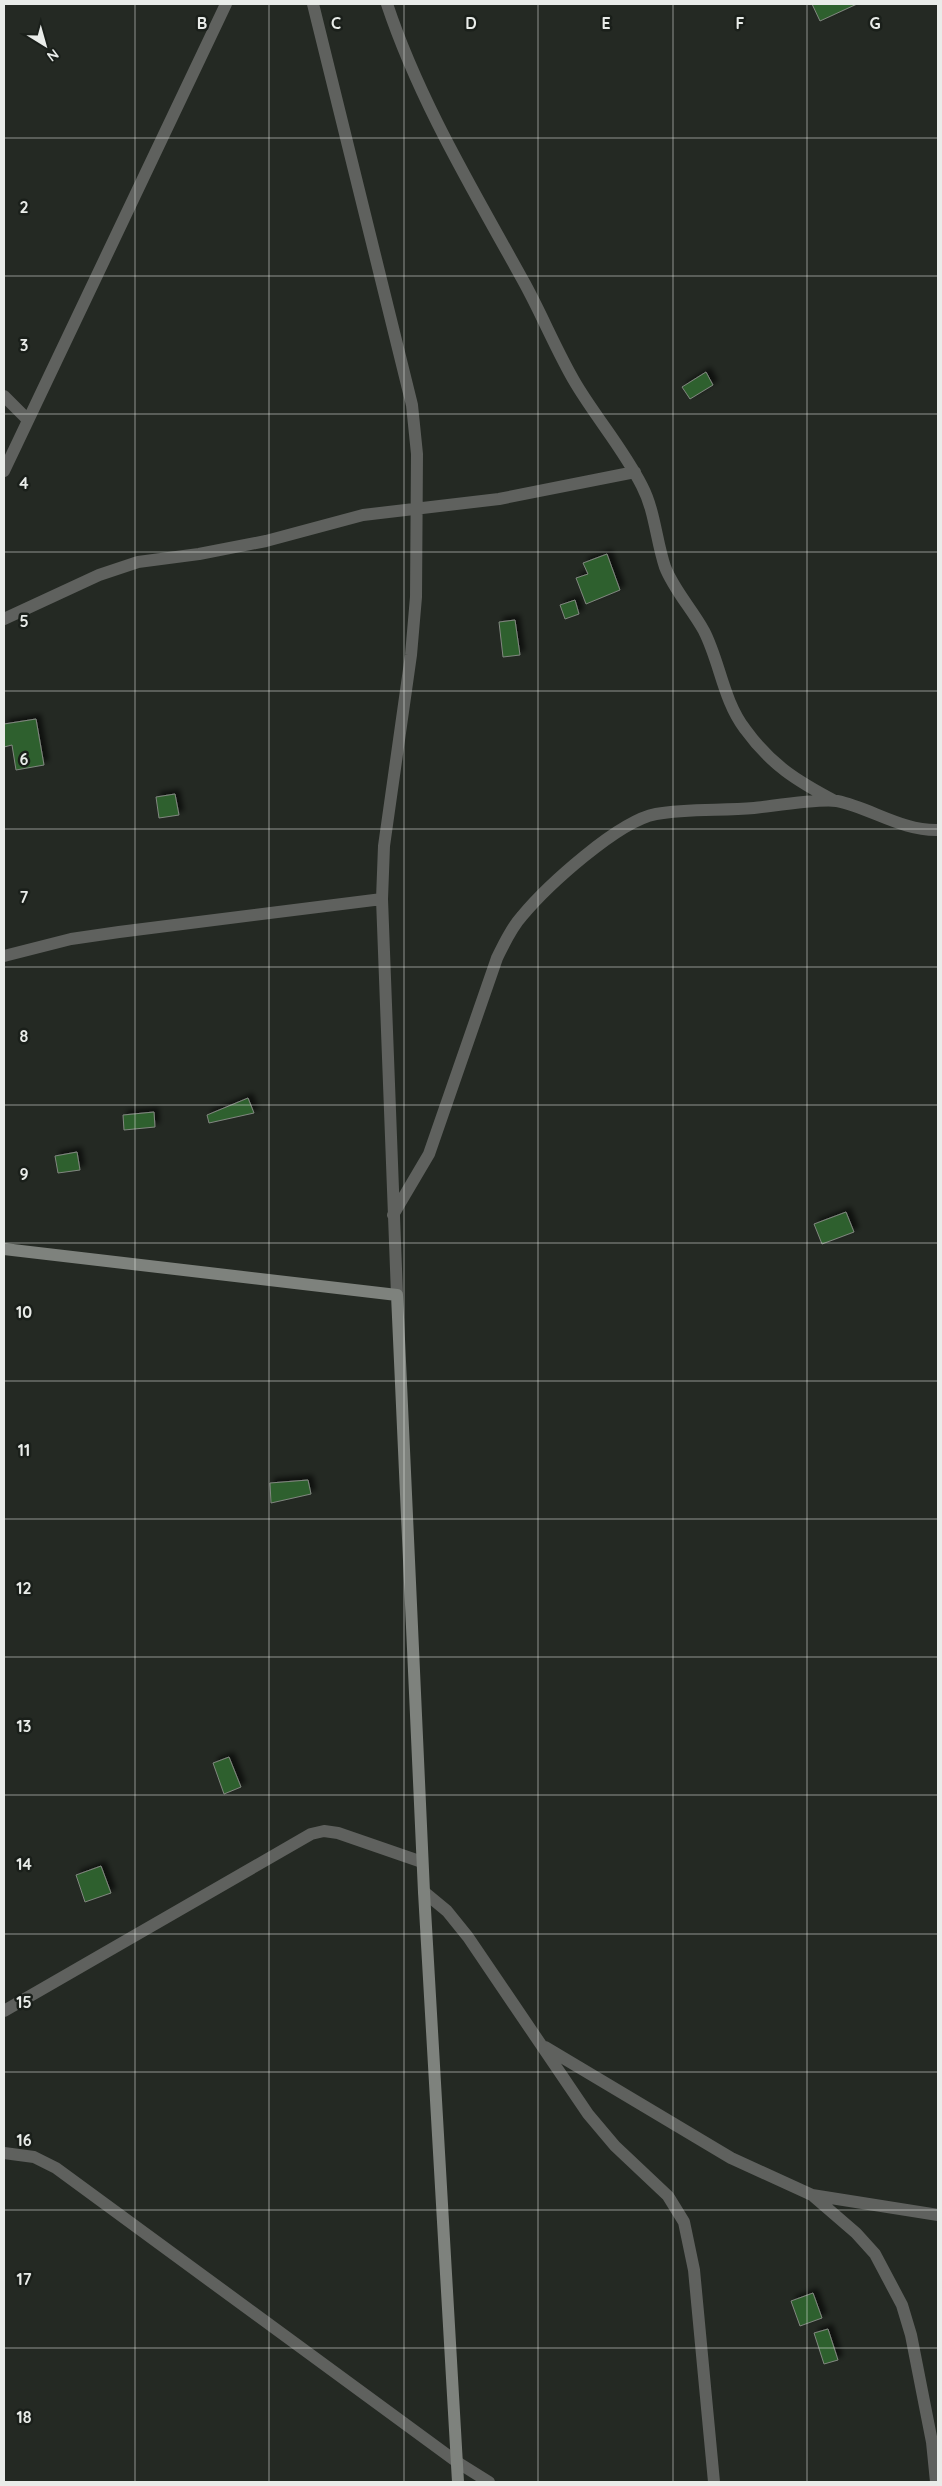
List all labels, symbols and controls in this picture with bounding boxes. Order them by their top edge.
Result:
text: B [197,13,207,33]
text: C [331,13,341,33]
text: D [465,13,477,33]
text: E [601,13,611,33]
text: F [736,13,745,33]
text: G [869,13,881,33]
north arrow [20,20,70,70]
text: N [43,45,62,66]
text: 2 [19,197,29,217]
text: 3 [20,335,28,355]
text: 4 [19,473,29,493]
text: 5 [19,611,29,631]
text: 6 [20,749,29,769]
text: 7 [20,887,29,907]
text: 8 [20,1026,29,1046]
text: 9 [19,1164,29,1184]
text: 10 [16,1302,32,1322]
text: 11 [18,1440,30,1460]
text: 12 [16,1578,32,1598]
text: 13 [17,1716,31,1736]
text: 14 [16,1854,32,1874]
text: 15 [16,1992,32,2012]
text: 16 [16,2130,32,2150]
text: 17 [16,2269,32,2289]
text: 18 [17,2407,32,2427]

